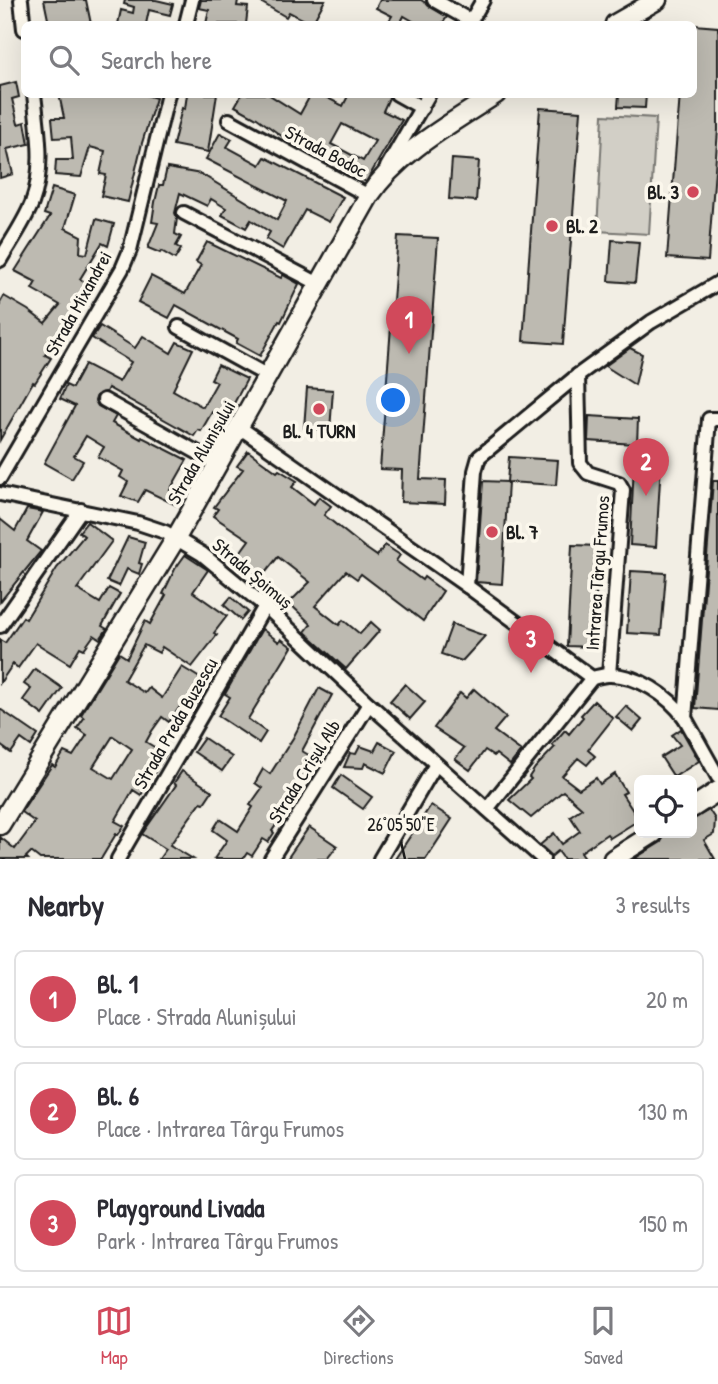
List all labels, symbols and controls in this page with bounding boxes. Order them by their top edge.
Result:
search box [21,21,697,98]
icon: search [45,41,83,79]
text: Search here [101,42,212,77]
street label: Strada Bodoc [281,119,372,184]
place label: Bl. 3 [647,179,679,205]
marker: Bl. 3 [685,184,701,200]
place label: Bl. 2 [566,213,598,239]
marker: Bl. 2 [544,218,560,234]
street label: Strada Mixandrei [39,246,117,360]
pin: 1 [386,296,432,354]
your location [376,383,410,417]
street label: Strada Alunișului [161,395,241,509]
marker: Bl. 4 TURN [311,401,327,417]
place label: Bl. 4 TURN [283,418,355,444]
pin: 2 [623,438,669,496]
street label: Intrarea Târgu Frumos [579,495,615,651]
place label: Bl. 7 [506,519,539,545]
marker: Bl. 7 [484,524,500,540]
street label: Strada Șoimuș [207,532,299,614]
pin: 3 [508,615,554,673]
street label: Strada Preda Buzescu [127,652,223,793]
street label: Strada Crișul Alb [262,714,346,828]
map controls [634,775,697,838]
button: locate [634,775,697,838]
text: 26°05'50"E [367,812,435,837]
text: Nearby [28,885,104,925]
text: 3 results [615,889,690,920]
text: Bl. 1 [97,966,138,1001]
text: 1 [49,984,57,1015]
text: 20 m [646,984,688,1015]
text: Place · Strada Alunișului [97,1001,297,1032]
text: Bl. 6 [97,1078,139,1113]
text: 2 [48,1096,58,1127]
text: 130 m [638,1096,688,1127]
text: Place · Intrarea Târgu Frumos [97,1113,344,1144]
text: Playground Livada [97,1190,264,1225]
text: 3 [48,1208,58,1239]
text: 150 m [639,1208,688,1239]
text: Park · Intrarea Târgu Frumos [97,1225,338,1256]
tab: Map [95,1302,133,1370]
tab: Directions [324,1302,394,1370]
tab: Saved [584,1302,623,1370]

